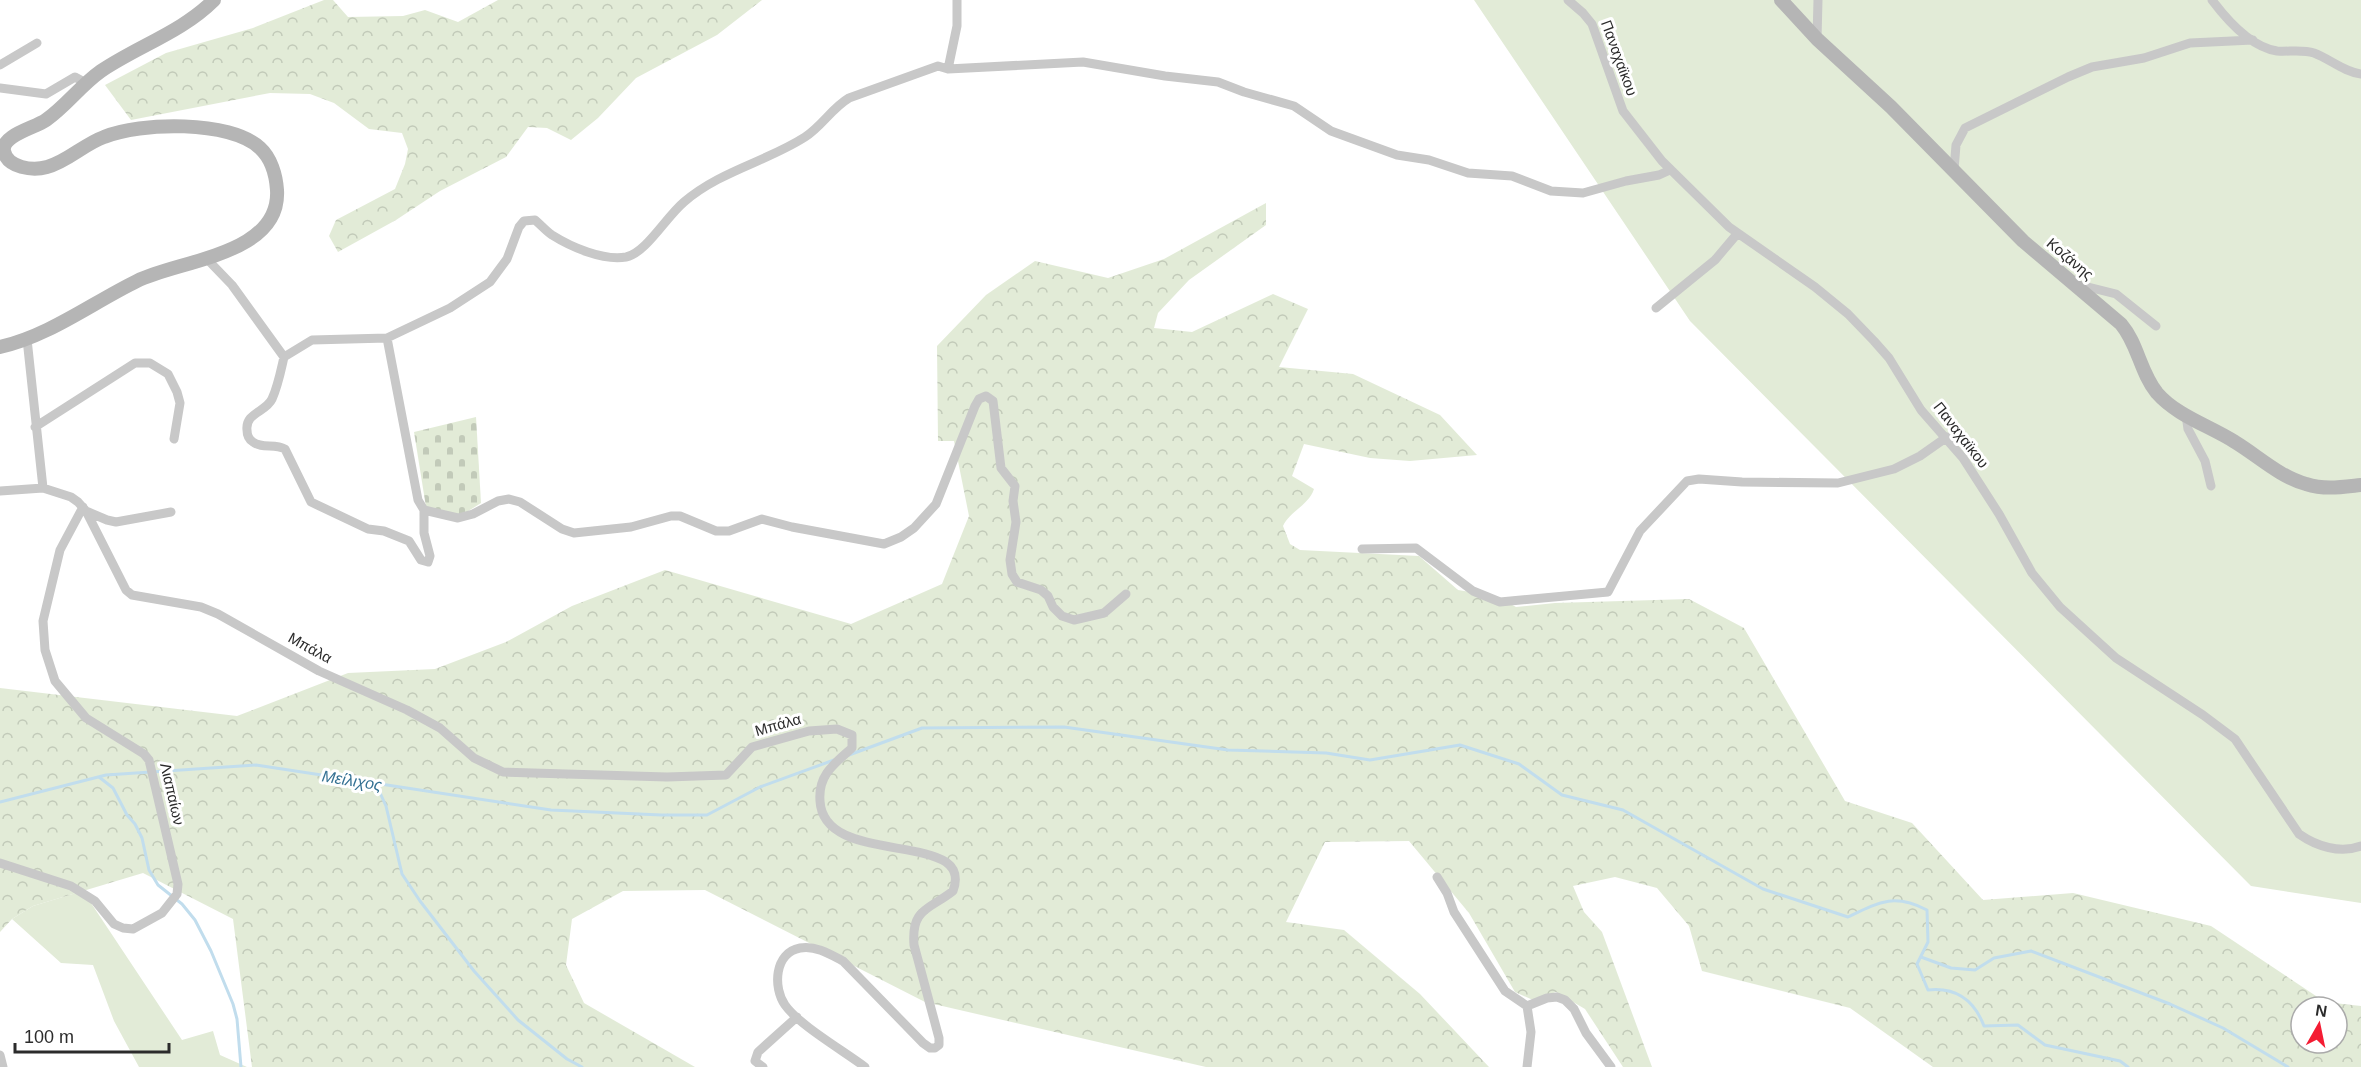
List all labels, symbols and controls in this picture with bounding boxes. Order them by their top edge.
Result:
street label: Παναχαϊκου [1598,18,1641,98]
street label: Κοζάνης [2044,234,2097,283]
street label: Παναχαϊκου [1930,398,1992,471]
street label: Μπάλα [285,629,335,667]
street label: Μπάλα [753,710,803,739]
street label: Λιαπαίων [157,761,188,827]
water label: Μείλιχος [321,767,383,794]
north arrow [2289,995,2349,1055]
text: N [2314,1001,2328,1020]
scale bar [15,1016,170,1054]
text: 100 m [24,1027,74,1047]

